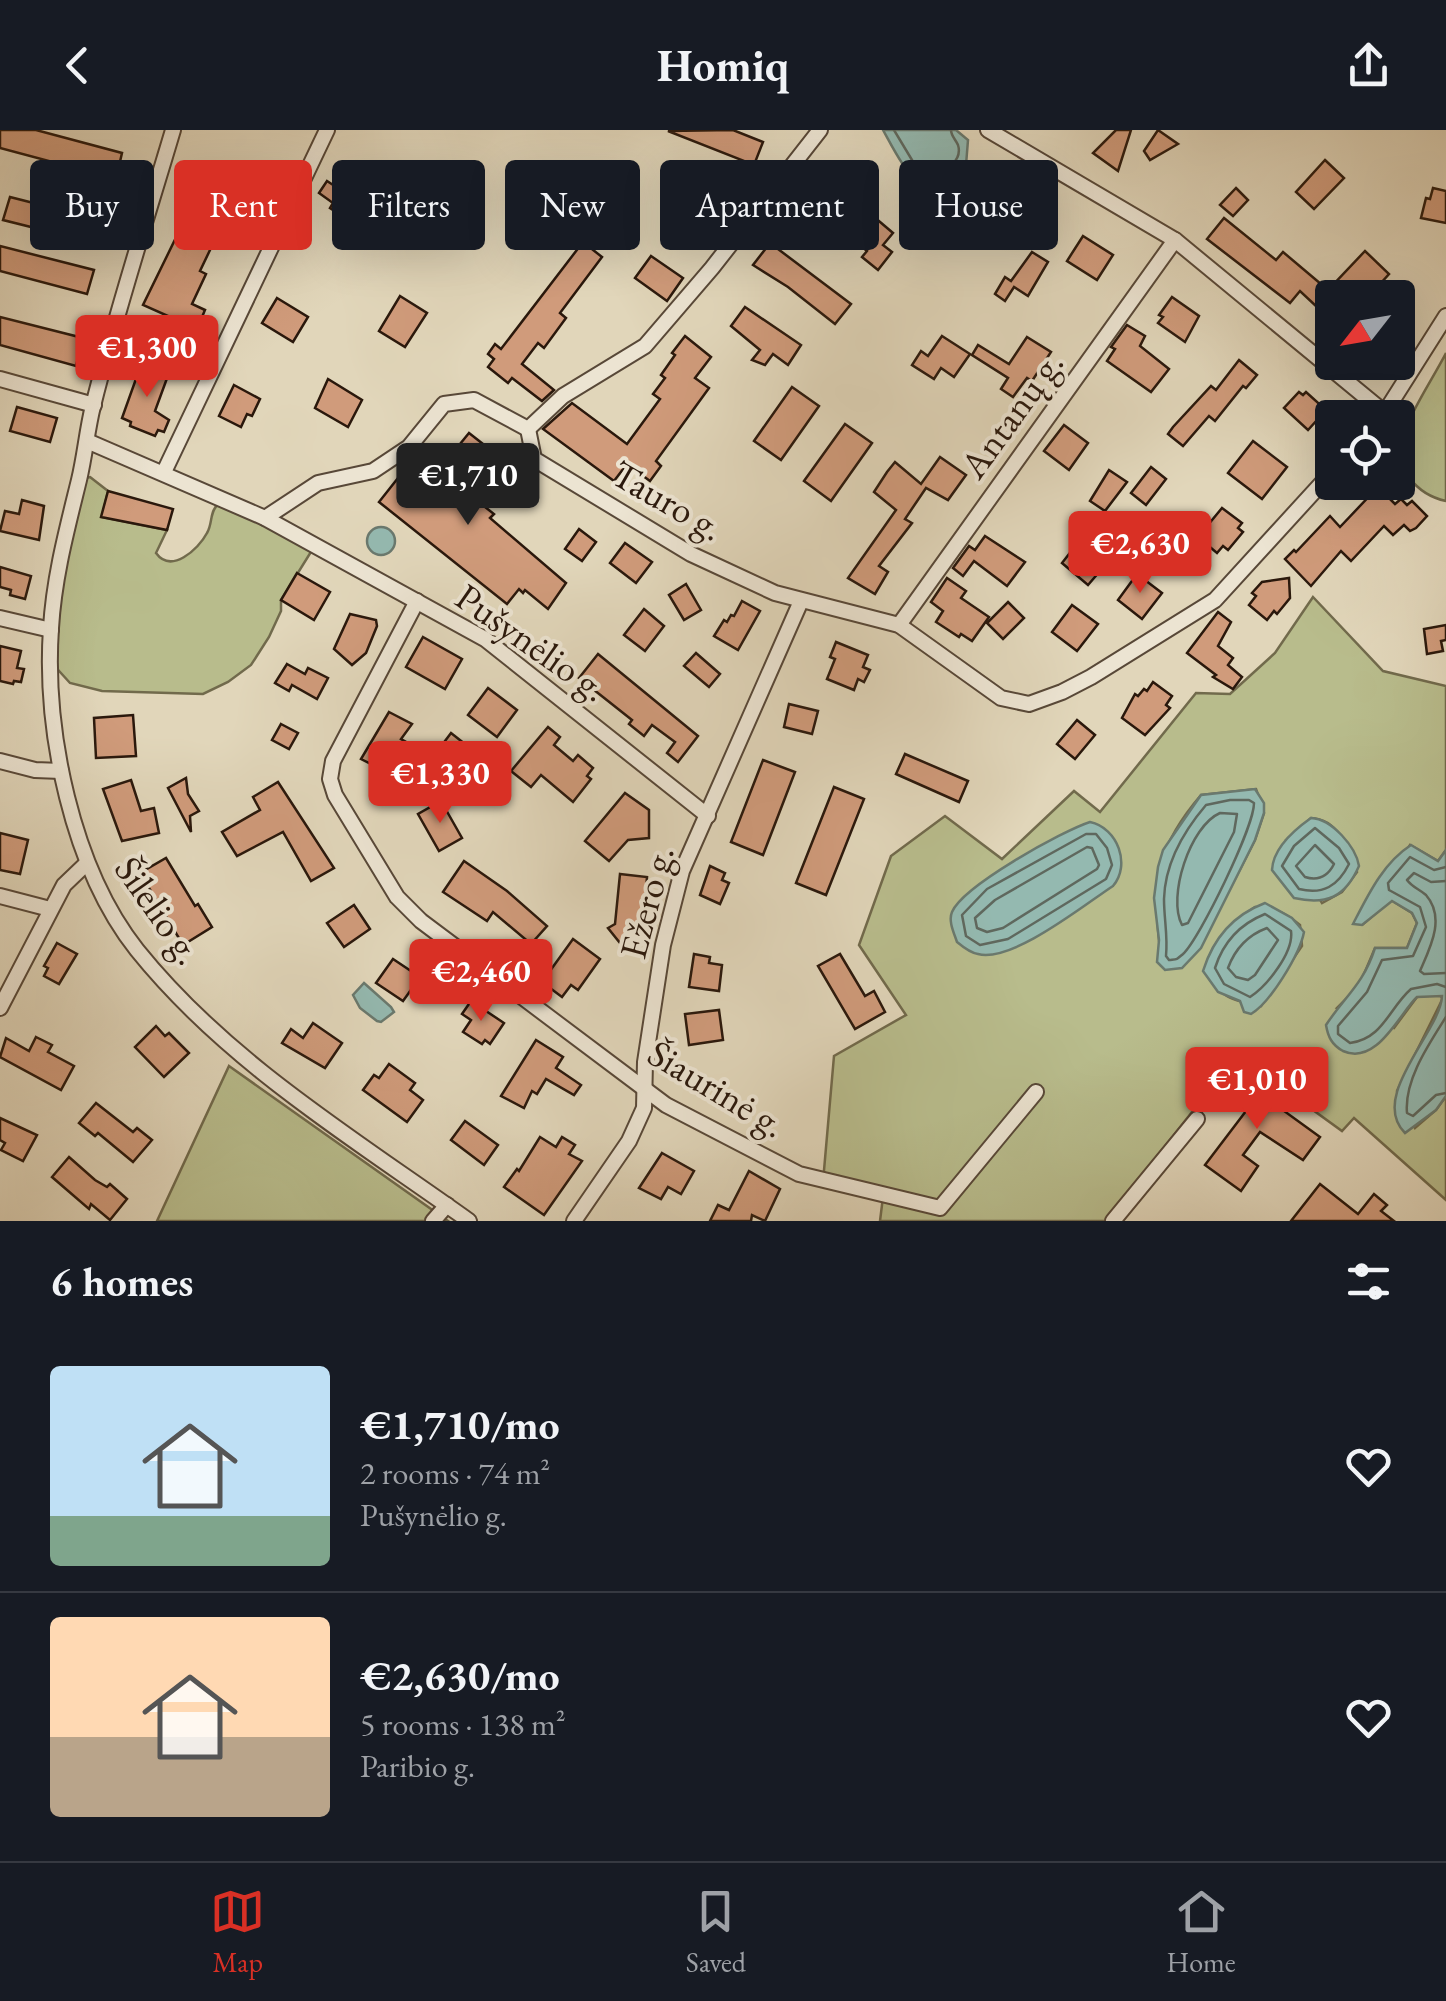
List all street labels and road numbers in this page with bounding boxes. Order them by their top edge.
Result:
street label: Antanų g. [948,340,1074,488]
street label: Tauro g. [603,449,733,551]
street label: Pušynėlio g. [446,572,618,712]
street label: Ežero g. [607,840,685,964]
street label: Šilelio g. [104,846,214,974]
street label: Šiaurinė g. [639,1028,795,1148]

